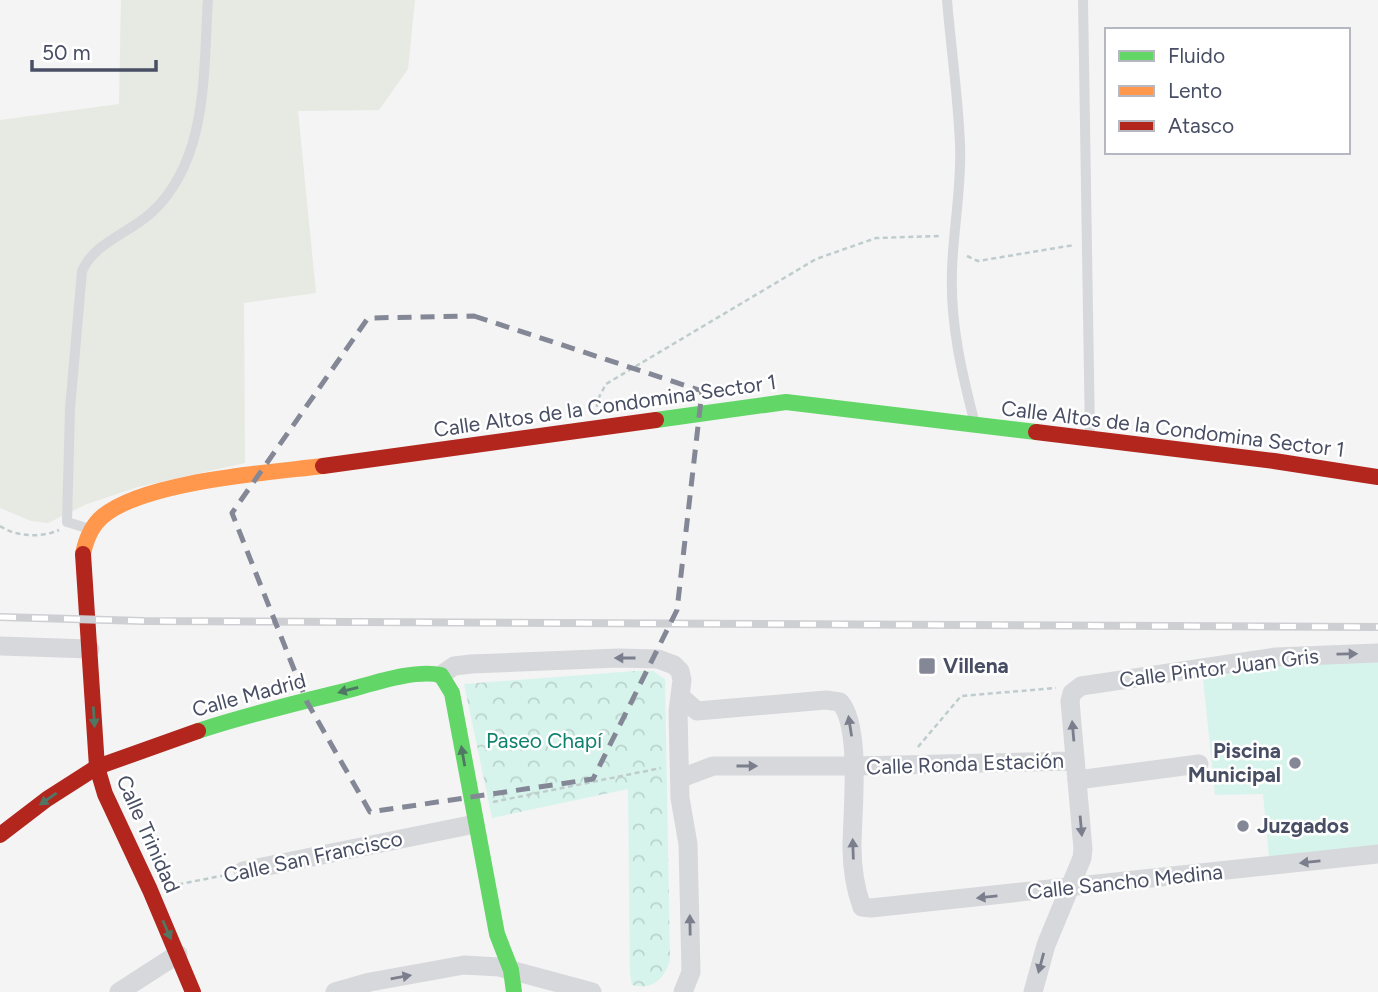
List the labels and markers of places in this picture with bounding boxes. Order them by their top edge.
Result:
place label: Villena [943,653,1009,678]
marker: Villena [917,656,937,676]
place label: Piscina Municipal [1188,738,1281,787]
marker: Piscina Municipal [1287,755,1303,771]
place label: Juzgados [1257,813,1349,838]
marker: Juzgados [1235,818,1251,834]

